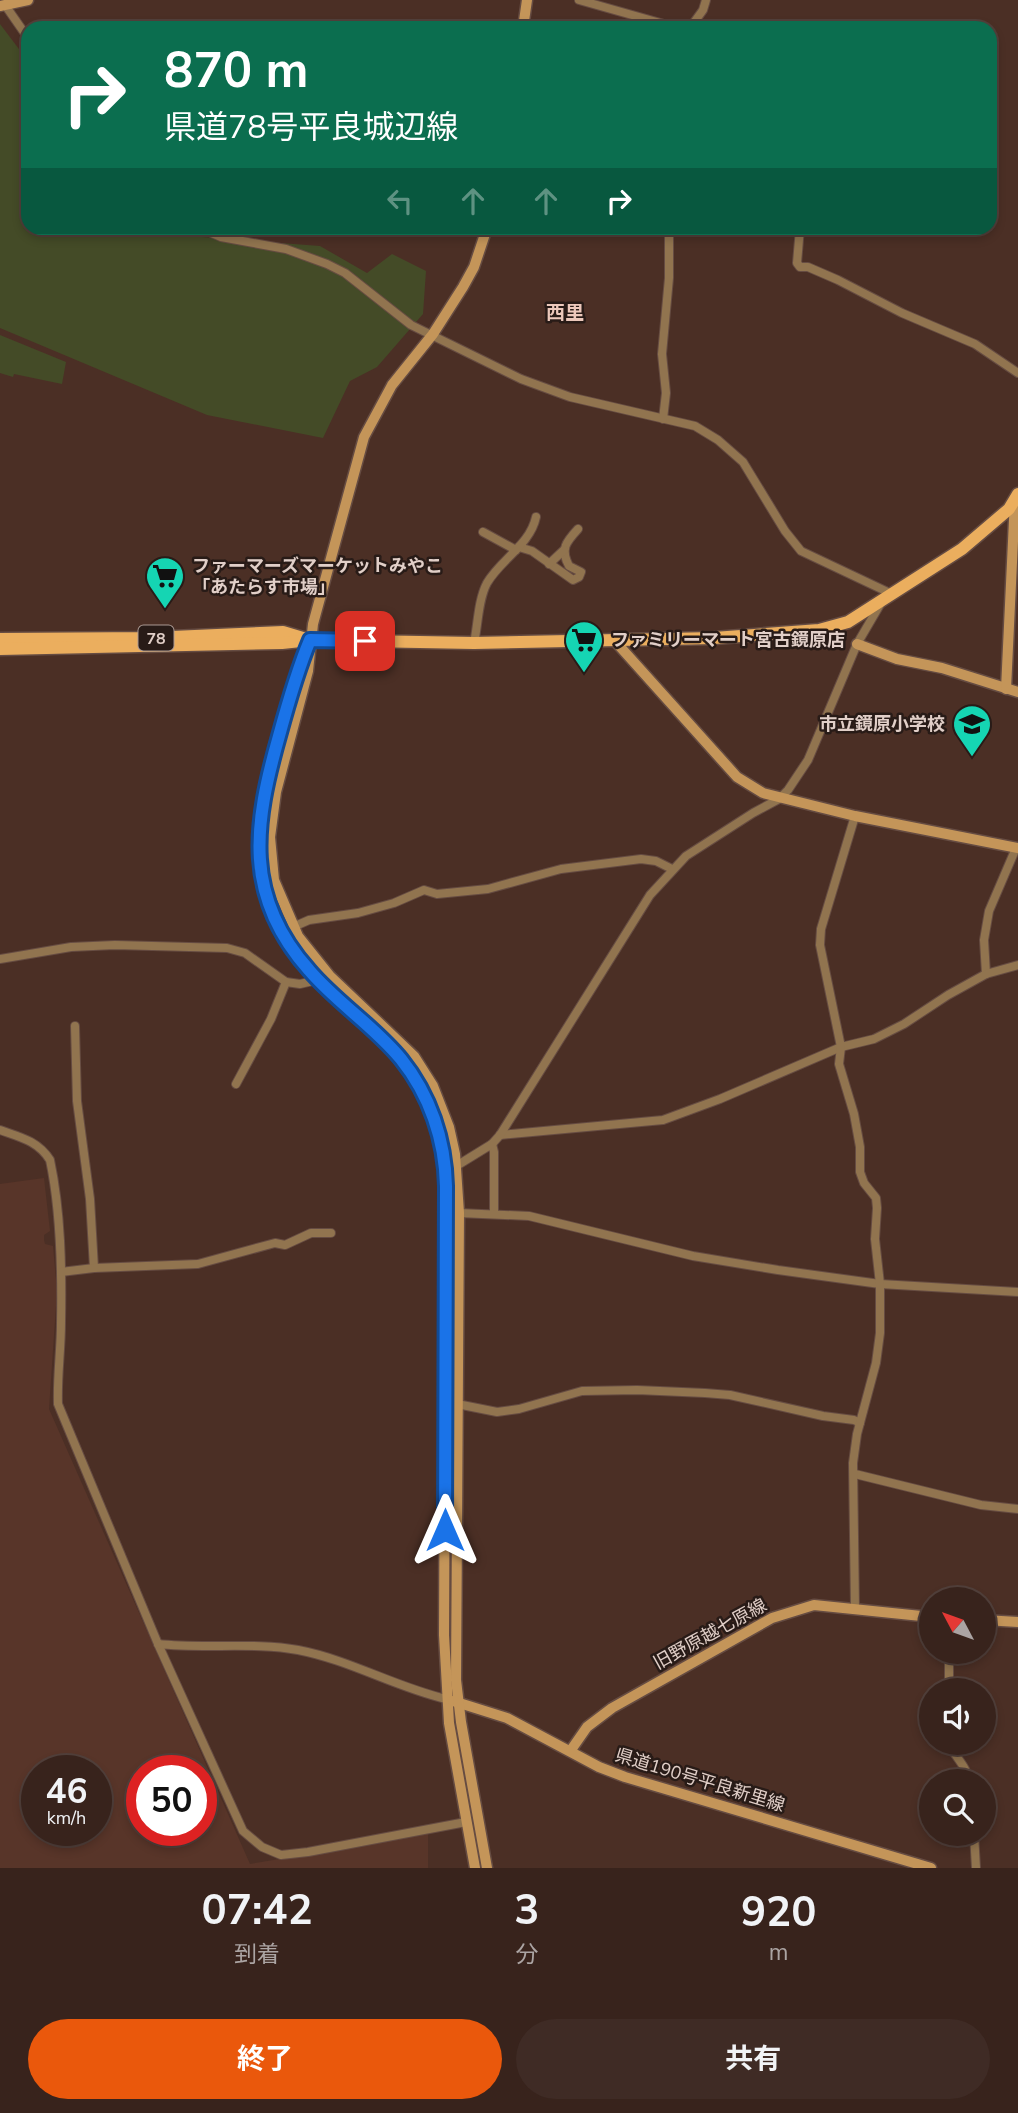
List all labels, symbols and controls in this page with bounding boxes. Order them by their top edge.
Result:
text: 870 m [164,37,308,104]
icon: right [49,49,140,140]
text: 県道78号平良城辺線 [164,106,458,149]
icon: left [381,182,419,220]
icon: ahead [454,182,492,220]
icon: ahead [527,182,565,220]
icon: right [600,182,638,220]
district label: 西里 [546,300,584,326]
place label: ファーマーズマーケットみやこ 「あたらす市場」 [192,554,443,599]
supermarket icon: ファーマーズマーケットみやこ 「あたらす市場」 [144,555,186,610]
pin [335,611,395,671]
supermarket icon: ファミリーマート宮古鏡原店 [563,619,605,674]
icon: arrive [346,622,384,660]
road number: 78 [138,625,174,650]
place label: ファミリーマート宮古鏡原店 [611,628,845,652]
school or university icon: 市立鏡原小学校 [951,703,993,758]
place label: 市立鏡原小学校 [819,712,945,736]
position arrow [408,1493,482,1567]
north arrow [919,1587,996,1664]
map controls [919,1587,996,1846]
street label: 旧野原越七原線 [649,1593,771,1675]
button: sound [919,1678,996,1755]
street label: 県道190号平良新里線 [612,1743,788,1817]
speed limit sign: 50 [126,1755,217,1846]
text: 46 [45,1768,88,1815]
button: search [919,1769,996,1846]
text: km/h [47,1806,86,1830]
text: 07:42 [201,1882,313,1939]
text: 3 [514,1882,539,1939]
text: 920 [741,1884,816,1941]
text: m [769,1937,789,1968]
text: 到着 [234,1939,280,1970]
text: 分 [515,1939,538,1970]
button: 終了 [28,2019,502,2099]
button: 共有 [516,2019,990,2099]

